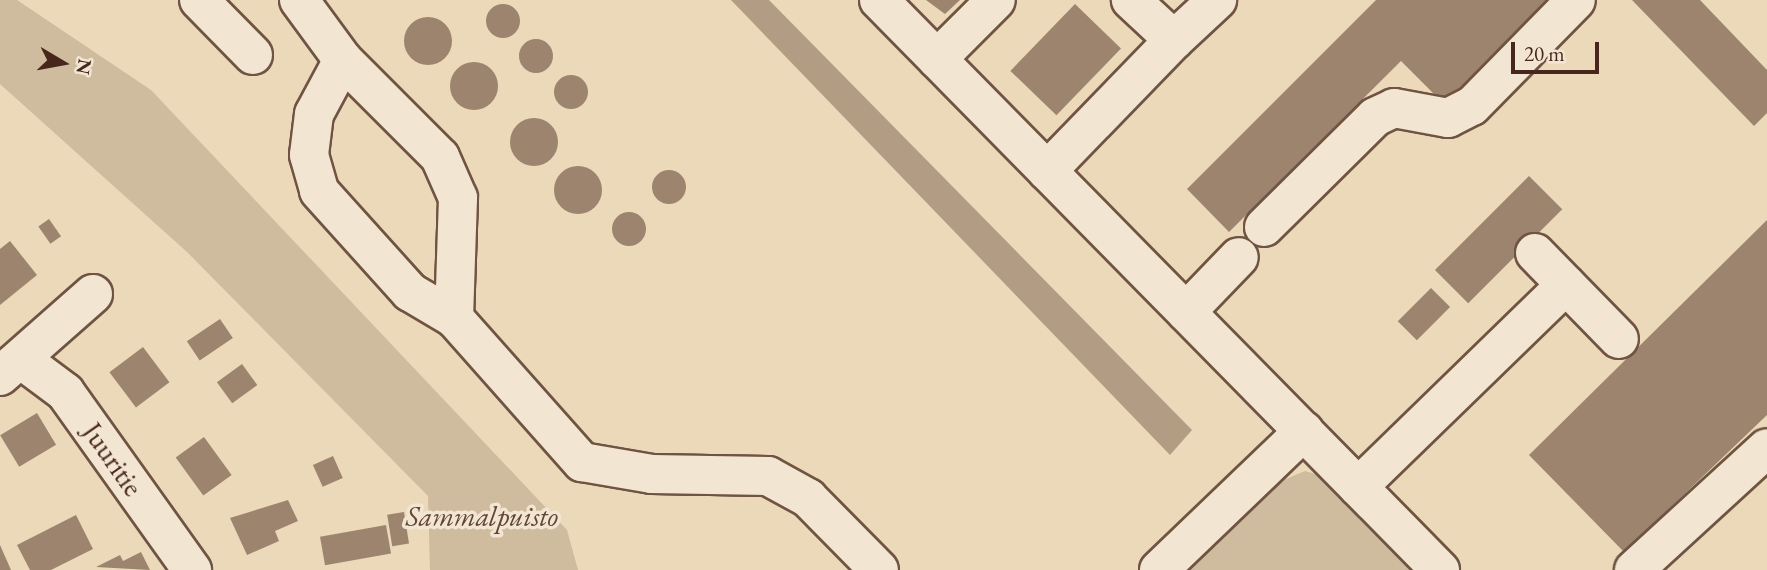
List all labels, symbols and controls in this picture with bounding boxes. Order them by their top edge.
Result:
north arrow [28,28,98,98]
scale bar [1515,28,1602,72]
text: 20 m [1524,40,1565,67]
text: N [71,57,98,76]
street label: Juuritie [76,416,150,502]
park label: Sammalpuisto [406,499,558,533]

